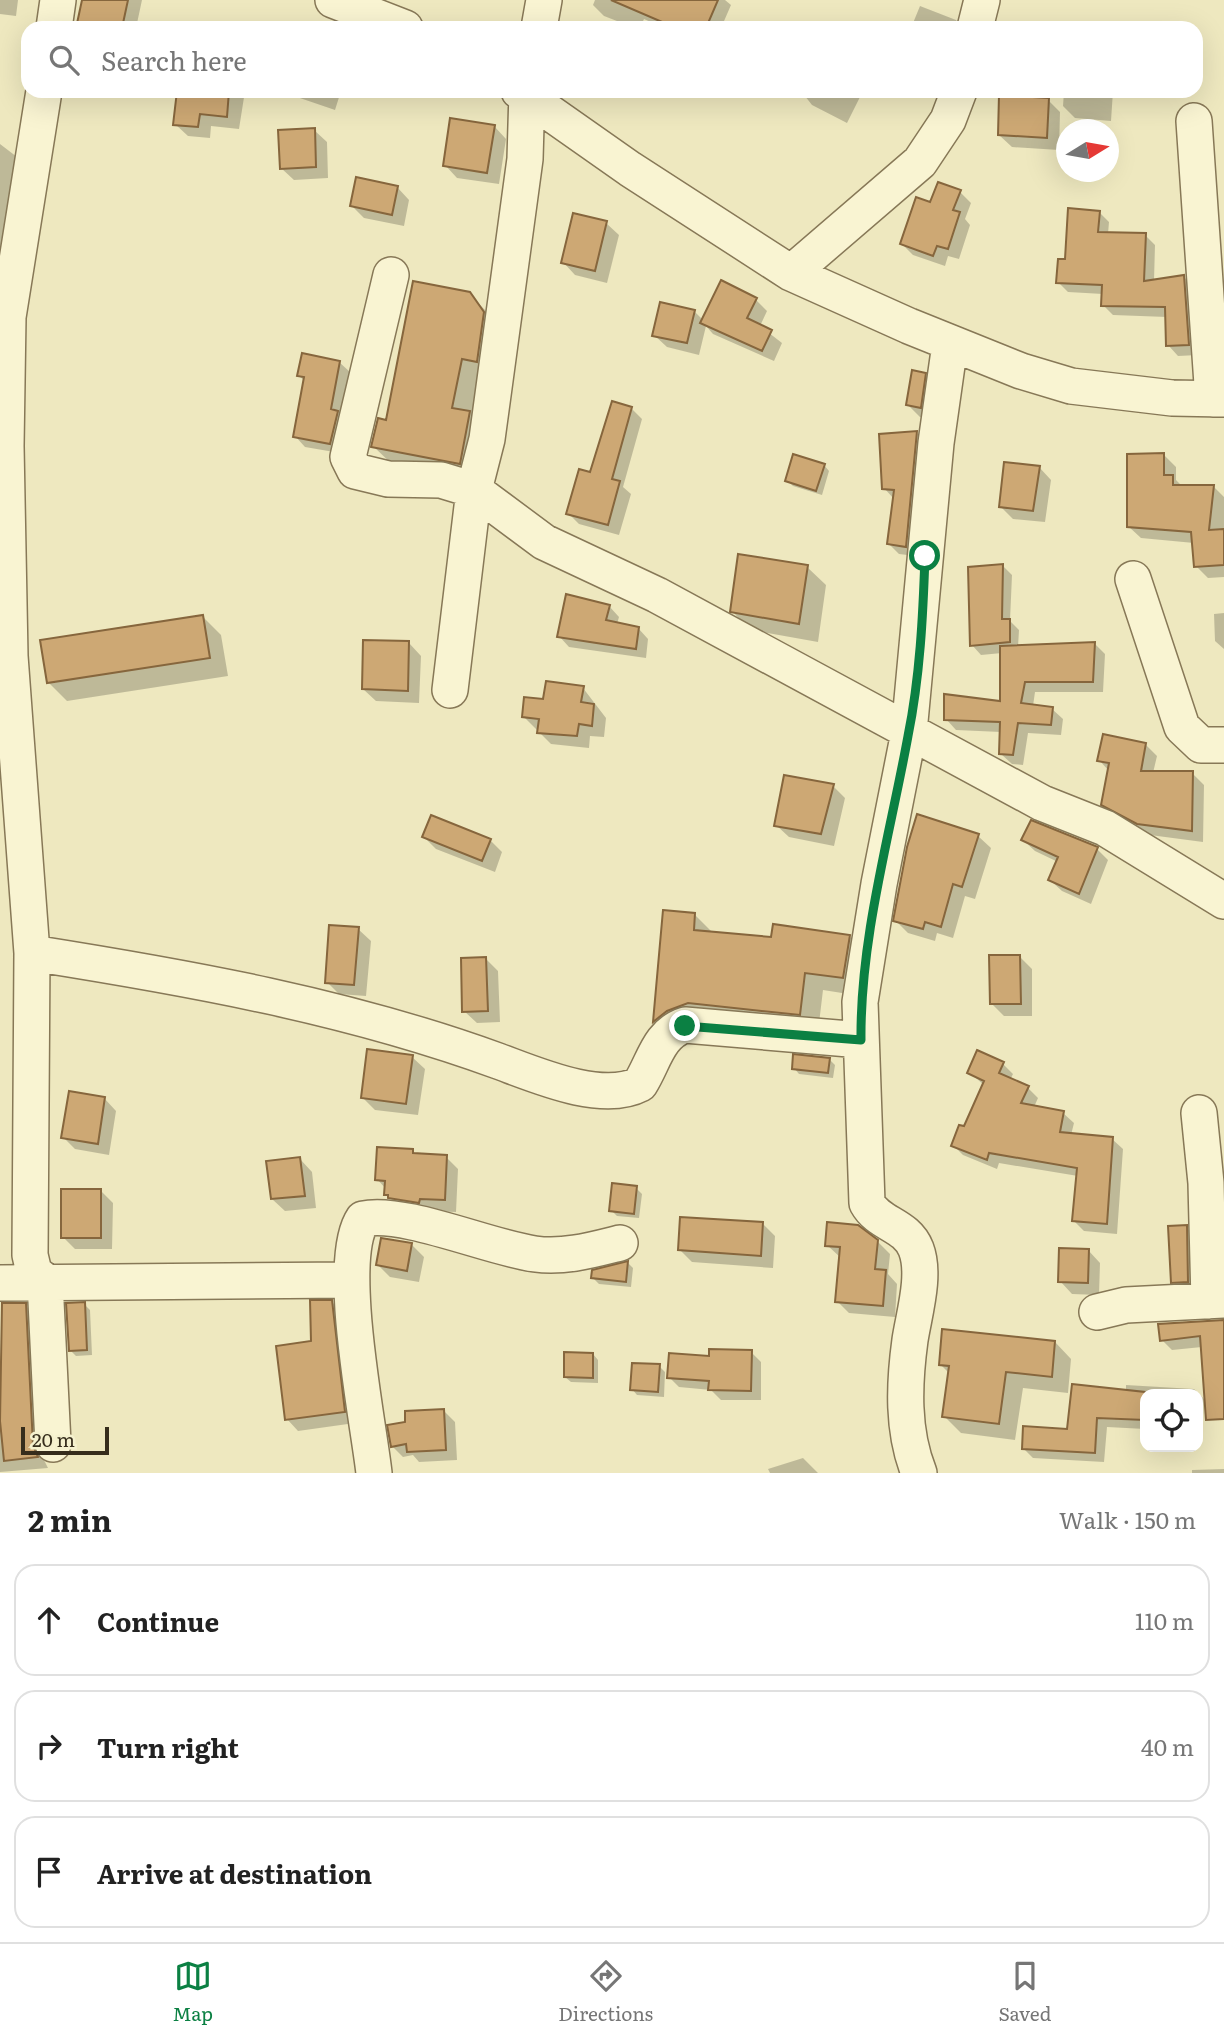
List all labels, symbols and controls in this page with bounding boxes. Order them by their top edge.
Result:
search box [21,21,1203,98]
text: Search here [101,40,247,79]
icon: search [45,41,83,79]
north arrow [1056,119,1119,182]
route start [909,540,940,571]
route end [669,1010,700,1041]
map controls [1140,1389,1203,1452]
button: locate [1140,1389,1203,1452]
scale bar [21,1424,108,1456]
text: 20 m [32,1425,75,1453]
text: 2 min [28,1497,112,1541]
text: Walk · 150 m [1059,1502,1196,1536]
icon: ahead [30,1601,68,1639]
text: Continue [97,1601,219,1640]
text: 110 m [1135,1603,1194,1637]
icon: right [30,1727,68,1765]
text: Turn right [97,1727,239,1766]
text: 40 m [1141,1729,1194,1763]
icon: arrive [30,1853,68,1891]
text: Arrive at destination [97,1853,372,1892]
tab: Map [173,1957,213,2027]
tab: Directions [558,1957,653,2027]
tab: Saved [998,1957,1051,2027]

